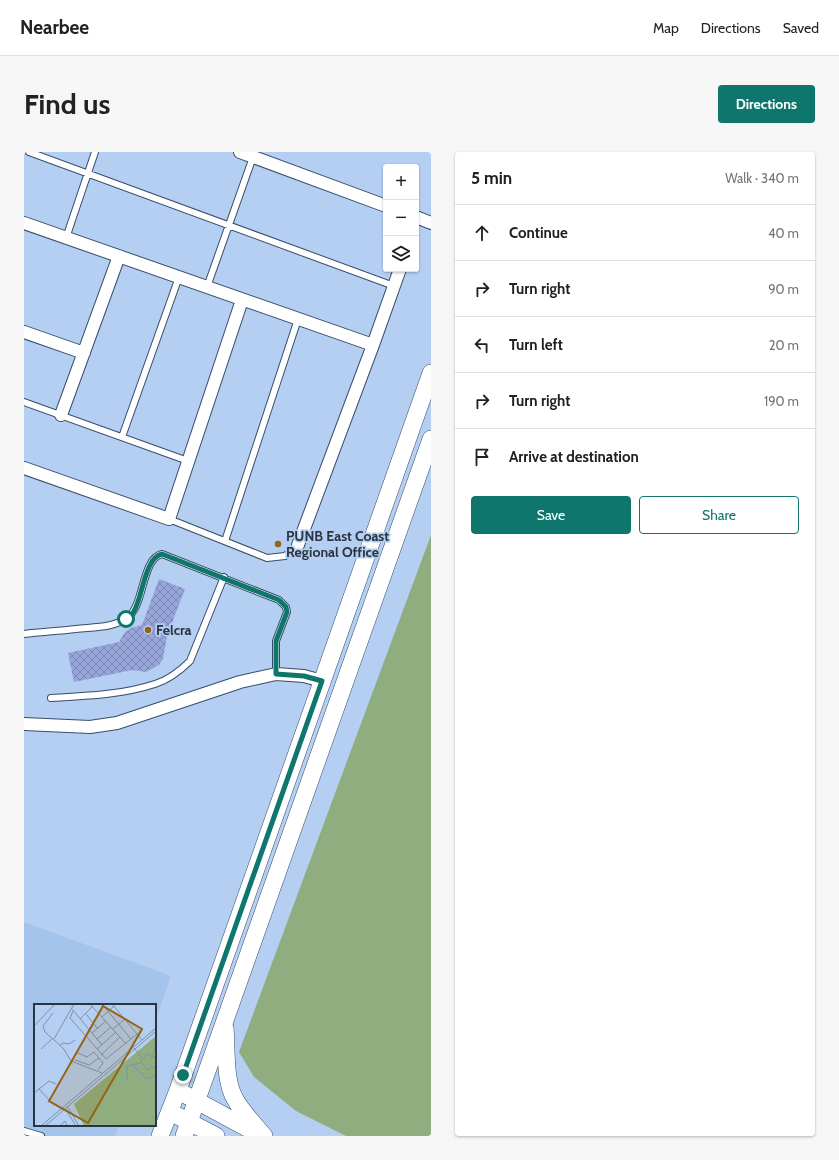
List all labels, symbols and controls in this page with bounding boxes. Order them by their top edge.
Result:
text: Nearbee [20,16,89,39]
text: Map [653,19,679,37]
text: Directions [701,19,761,37]
text: Saved [783,19,819,37]
button: Directions [718,85,815,123]
text: Find us [24,87,110,121]
map controls [383,164,419,272]
button: + [383,164,419,200]
text: 5 min [471,168,512,188]
text: Walk · 340 m [725,170,799,186]
button: − [383,200,419,236]
icon: ahead [471,222,493,244]
text: Continue [509,224,568,242]
text: 40 m [768,225,799,241]
button: layers [383,236,419,272]
icon: right [471,278,493,300]
text: Turn right [509,280,570,298]
text: 90 m [768,281,799,297]
icon: left [471,334,493,356]
text: Turn left [509,336,563,354]
text: 20 m [769,337,799,353]
icon: right [471,390,493,412]
text: Turn right [509,392,570,410]
text: 190 m [764,393,799,409]
icon: arrive [471,446,493,468]
text: Arrive at destination [509,448,639,466]
button: Save [471,496,631,534]
button: Share [639,496,799,534]
place label: PUNB East Coast Regional Office [286,527,389,561]
marker: PUNB East Coast Regional Office [273,539,283,549]
route start [117,610,135,628]
place label: Felcra [156,621,192,639]
marker: Felcra [143,625,153,635]
inset map [34,1004,156,1126]
route end [174,1066,192,1084]

